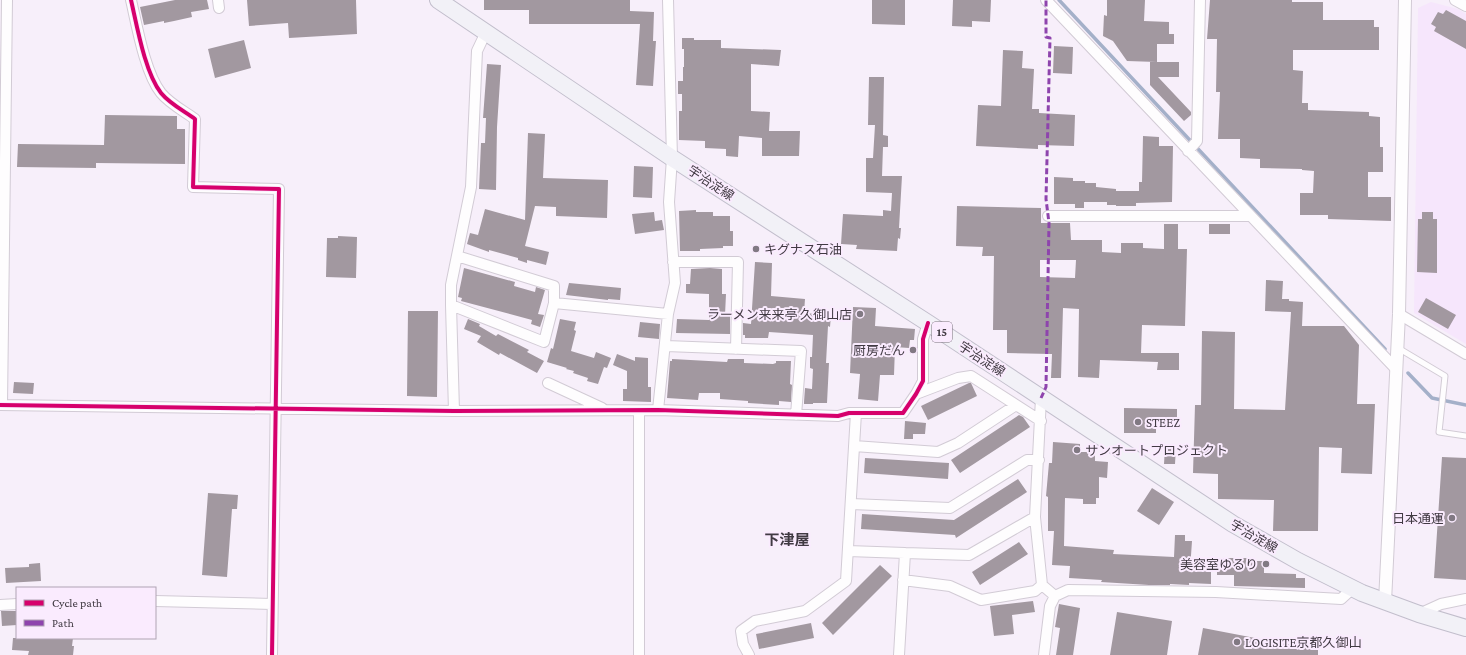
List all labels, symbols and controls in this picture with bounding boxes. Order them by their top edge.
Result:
street label: 宇治淀線 [685,163,737,203]
place label: キグナス石油 [764,242,842,257]
marker: キグナス石油 [751,244,761,254]
place label: ラーメン来来亭 久御山店 [707,307,852,322]
marker: ラーメン来来亭 久御山店 [855,309,865,319]
road number: 15 [932,322,952,342]
street label: 宇治淀線 [956,339,1008,379]
place label: 厨房だん [853,343,905,358]
marker: 厨房だん [908,345,918,355]
place label: STEEZ [1146,415,1180,430]
marker: STEEZ [1133,417,1143,427]
place label: サンオートプロジェクト [1085,443,1228,458]
marker: サンオートプロジェクト [1072,445,1082,455]
place label: 日本通運 [1392,511,1444,526]
marker: 日本通運 [1447,513,1457,523]
street label: 宇治淀線 [1228,517,1280,555]
district label: 下津屋 [764,532,810,548]
place label: 美容室ゆるり [1180,557,1258,572]
marker: 美容室ゆるり [1261,559,1271,569]
legend [16,587,156,639]
text: Cycle path [52,596,103,610]
text: Path [52,616,74,630]
place label: LOGISITE京都久御山 [1245,635,1361,650]
marker: LOGISITE京都久御山 [1232,637,1242,647]

